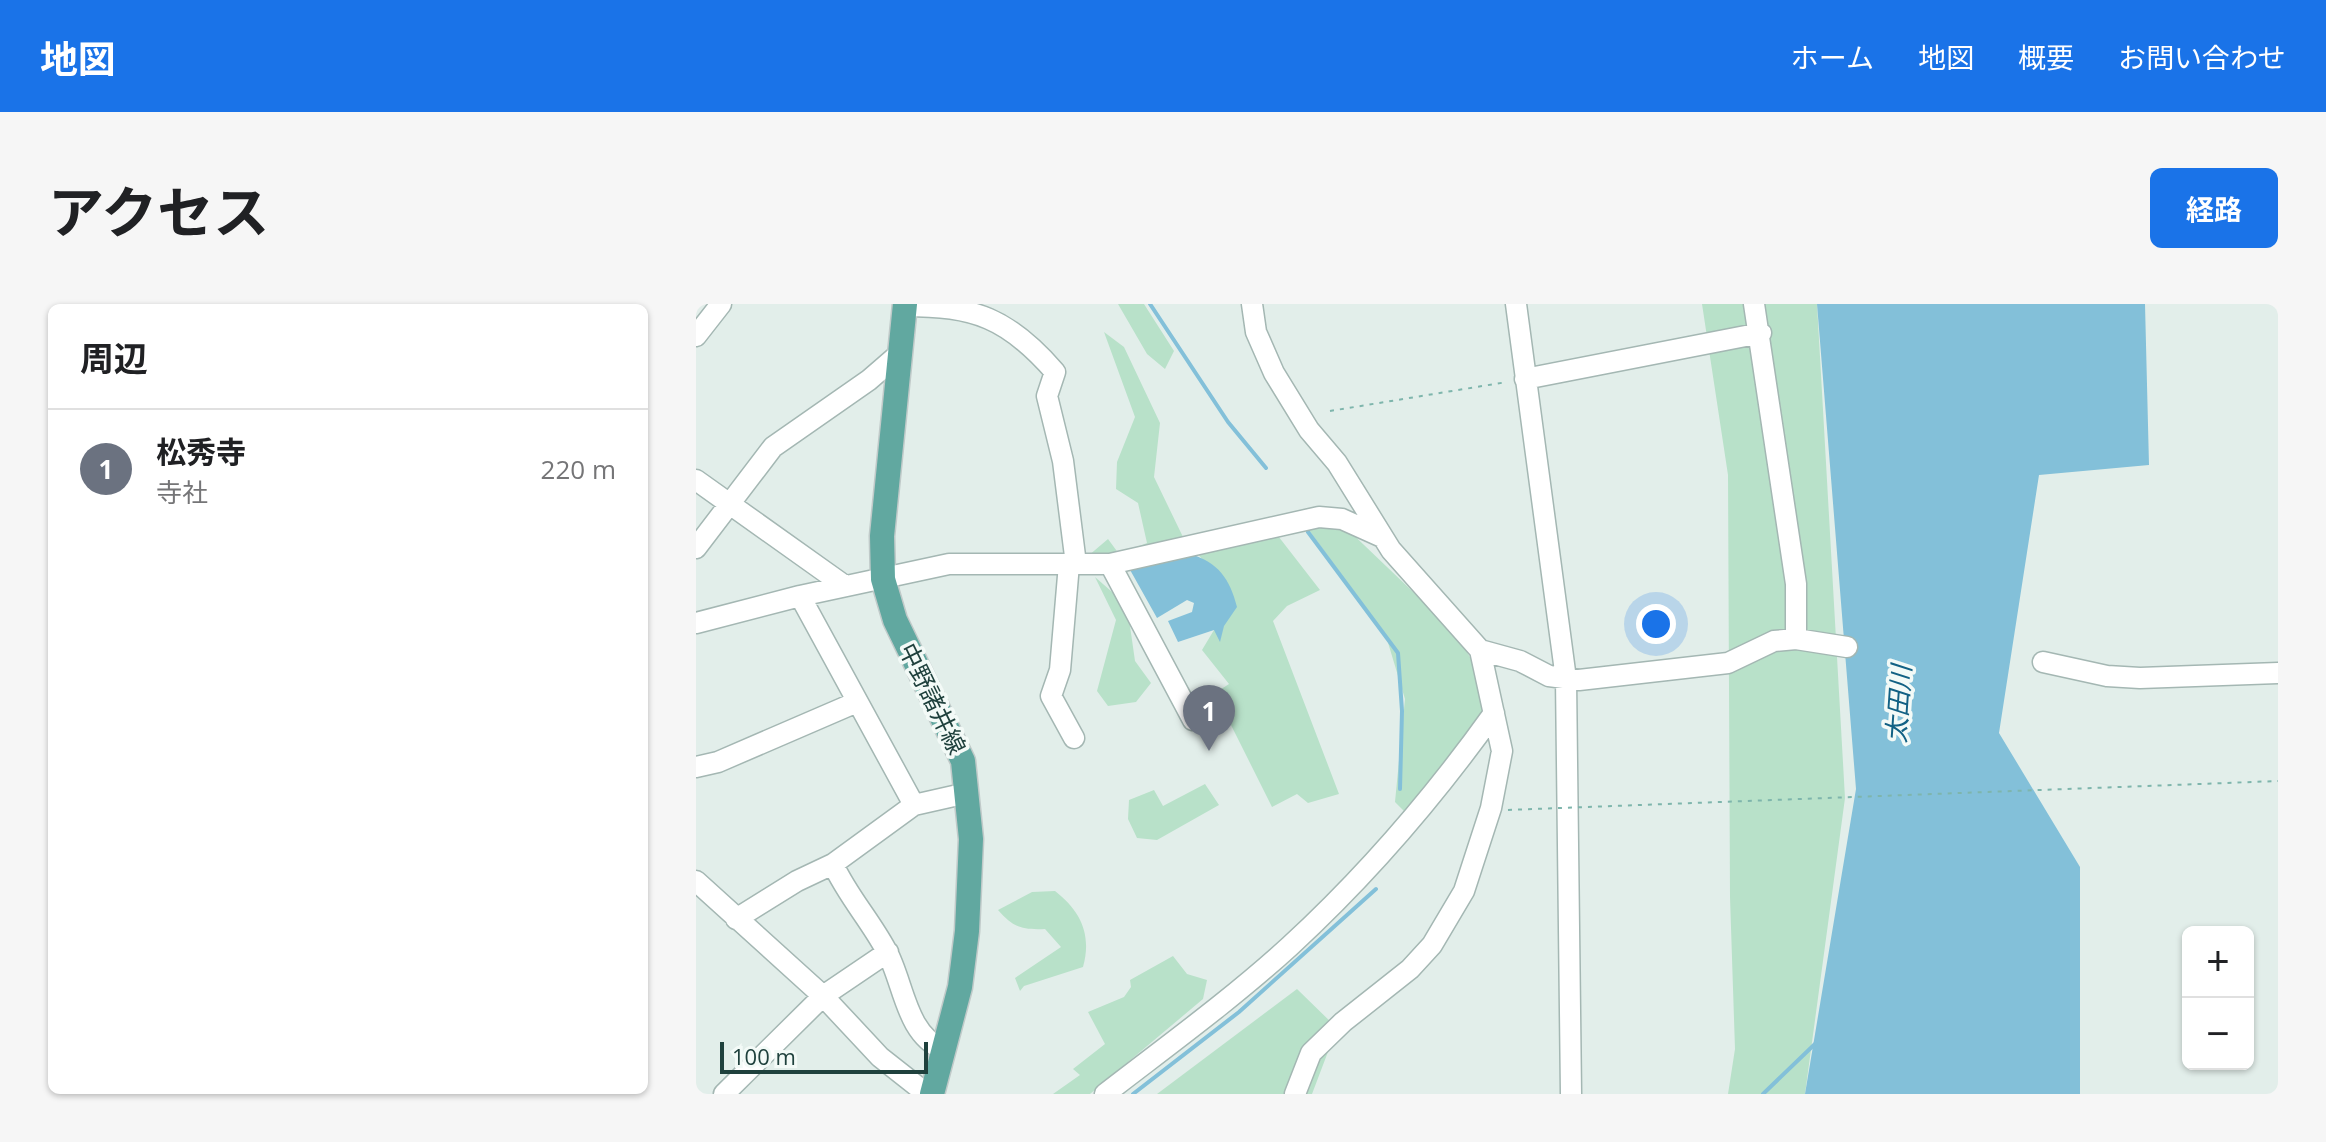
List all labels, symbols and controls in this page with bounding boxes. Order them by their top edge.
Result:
text: 地図 [40,32,116,84]
text: ホーム [1791,38,1874,76]
text: 地図 [1918,38,1974,76]
text: 概要 [2018,38,2074,76]
text: お問い合わせ [2118,38,2286,76]
button: 経路 [2150,168,2278,248]
text: アクセス [48,173,269,249]
text: 周辺 [80,335,148,381]
text: 松秀寺 [156,431,246,472]
text: 1 [99,451,113,487]
text: 220 m [541,451,616,487]
text: 寺社 [156,474,208,510]
your location [1636,604,1676,644]
street label: 中野諸井線 [892,637,974,760]
water label: 太田川 [1877,661,1919,744]
pin: 1 [1183,685,1235,751]
map controls [2182,926,2254,1070]
button: + [2182,926,2254,998]
button: − [2182,998,2254,1070]
scale bar [720,1038,928,1074]
text: 100 m [732,1041,796,1071]

